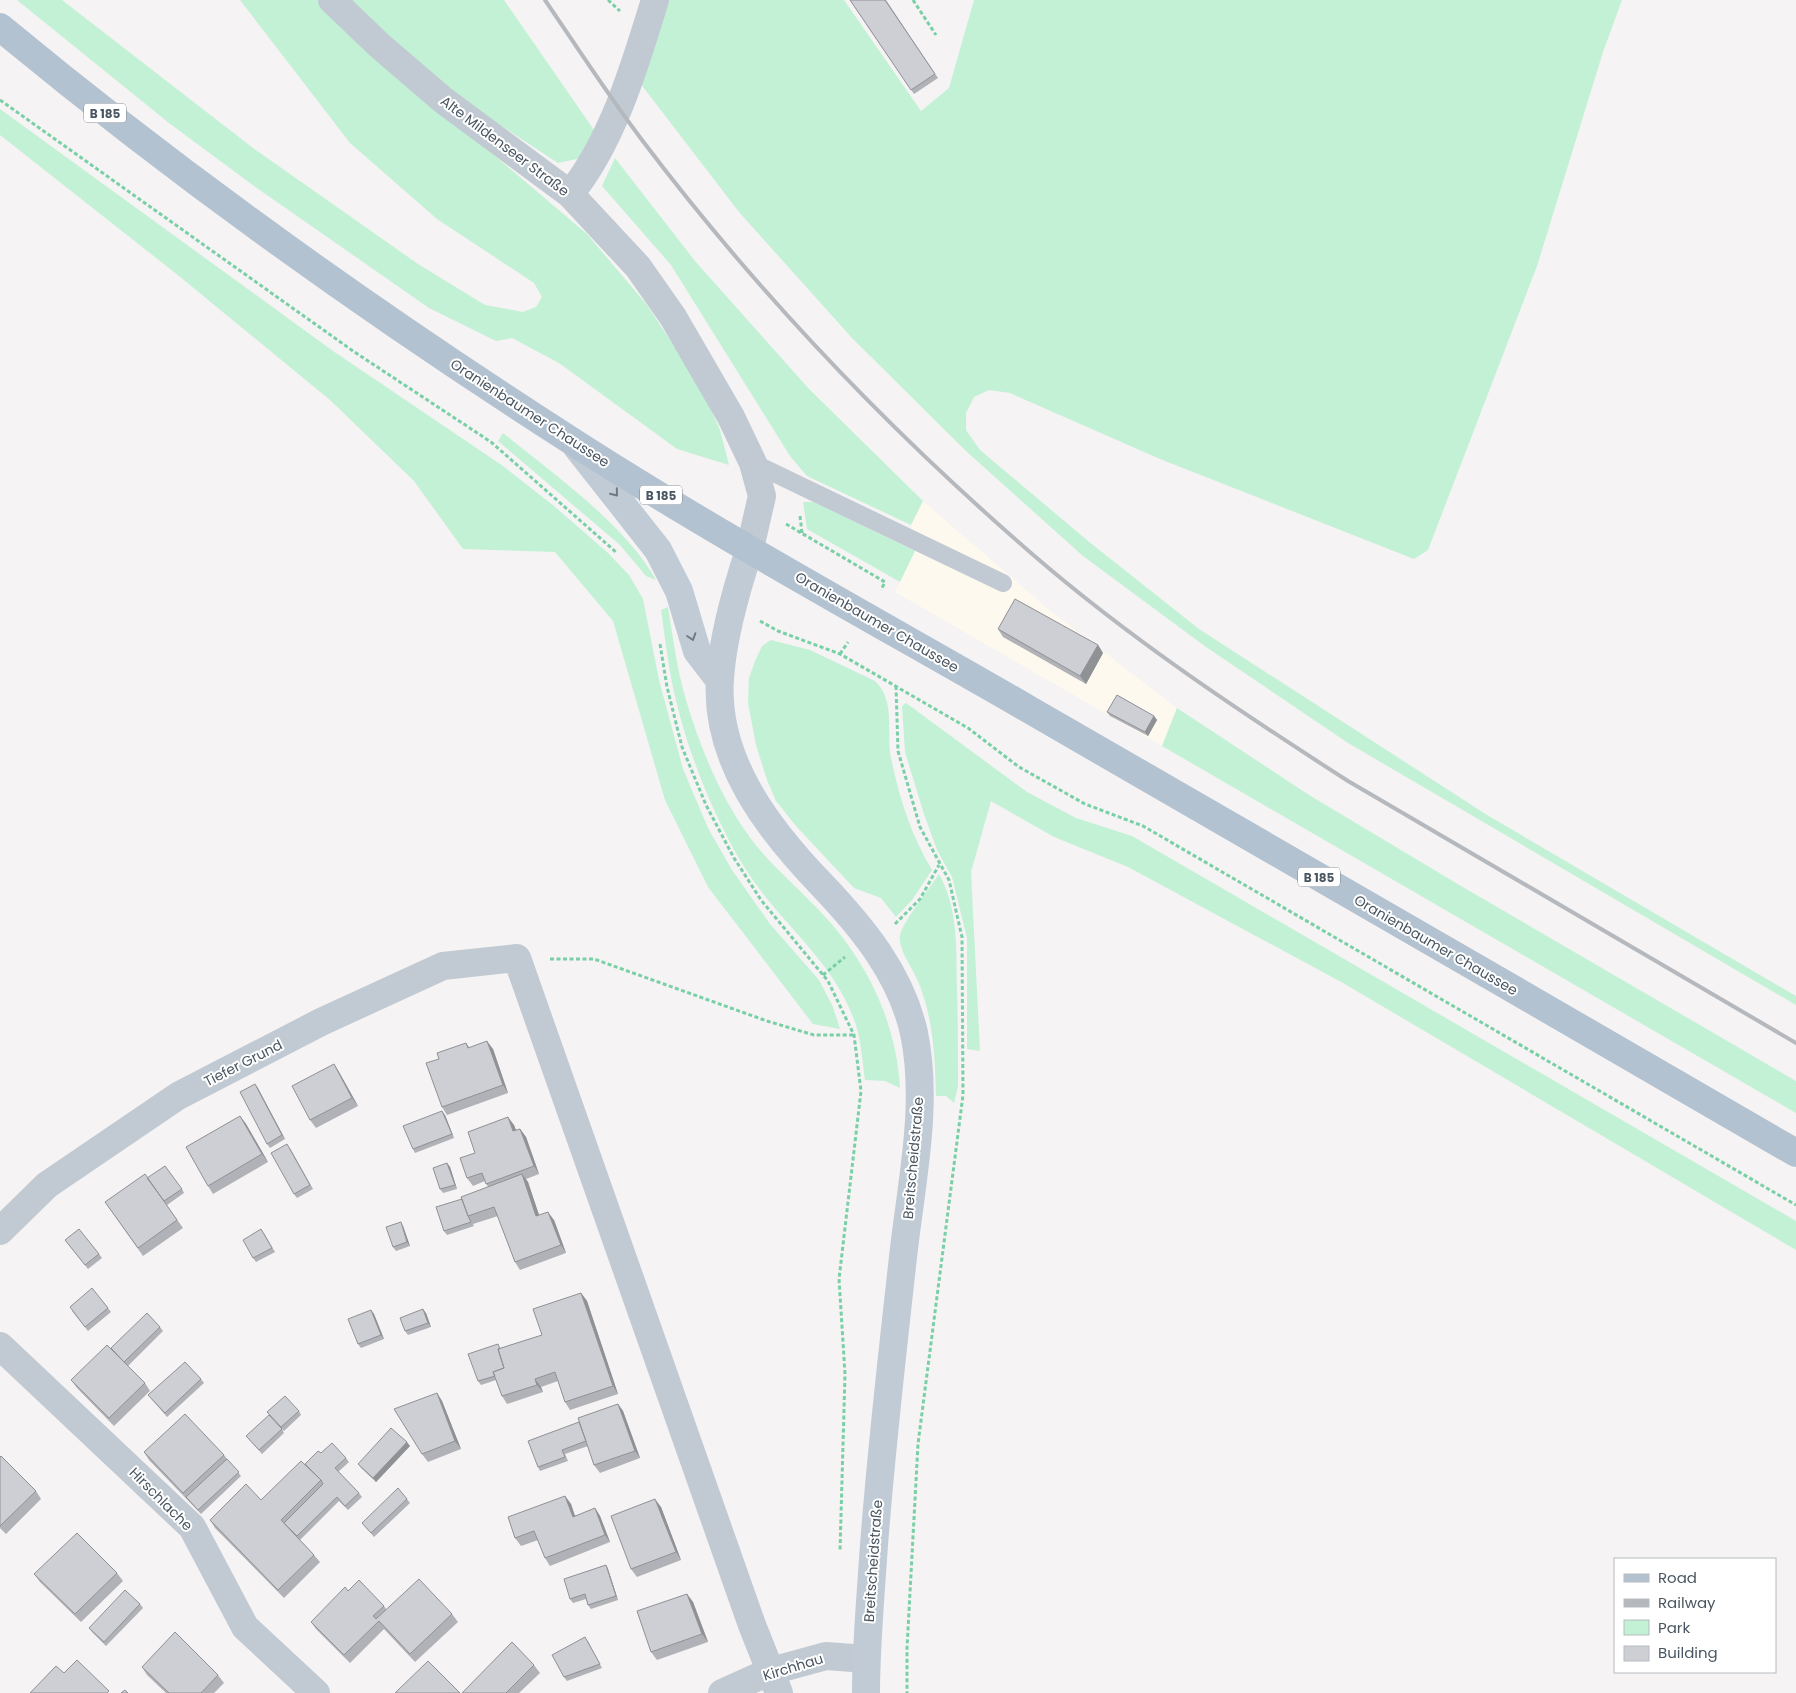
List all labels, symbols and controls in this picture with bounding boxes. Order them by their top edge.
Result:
street label: Alte Mildenseer Straße [437,91,574,201]
road number: B 185 [84,104,126,122]
street label: Oranienbaumer Chaussee [447,354,614,472]
road number: B 185 [640,486,682,504]
one-way arrow [609,488,618,497]
street label: Oranienbaumer Chaussee [792,567,963,677]
one-way arrow [687,633,697,641]
road number: B 185 [1298,868,1340,886]
street label: Oranienbaumer Chaussee [1351,890,1522,1000]
street label: Tiefer Grund [200,1035,286,1091]
street label: Breitscheidstraße [898,1096,928,1220]
street label: Hirschlache [125,1463,197,1535]
street label: Breitscheidstraße [859,1499,887,1623]
legend [1614,1558,1776,1673]
text: Road [1658,1567,1697,1588]
text: Railway [1658,1592,1716,1613]
text: Park [1658,1617,1690,1638]
text: Building [1658,1642,1718,1663]
street label: Kirchhau [760,1648,826,1686]

